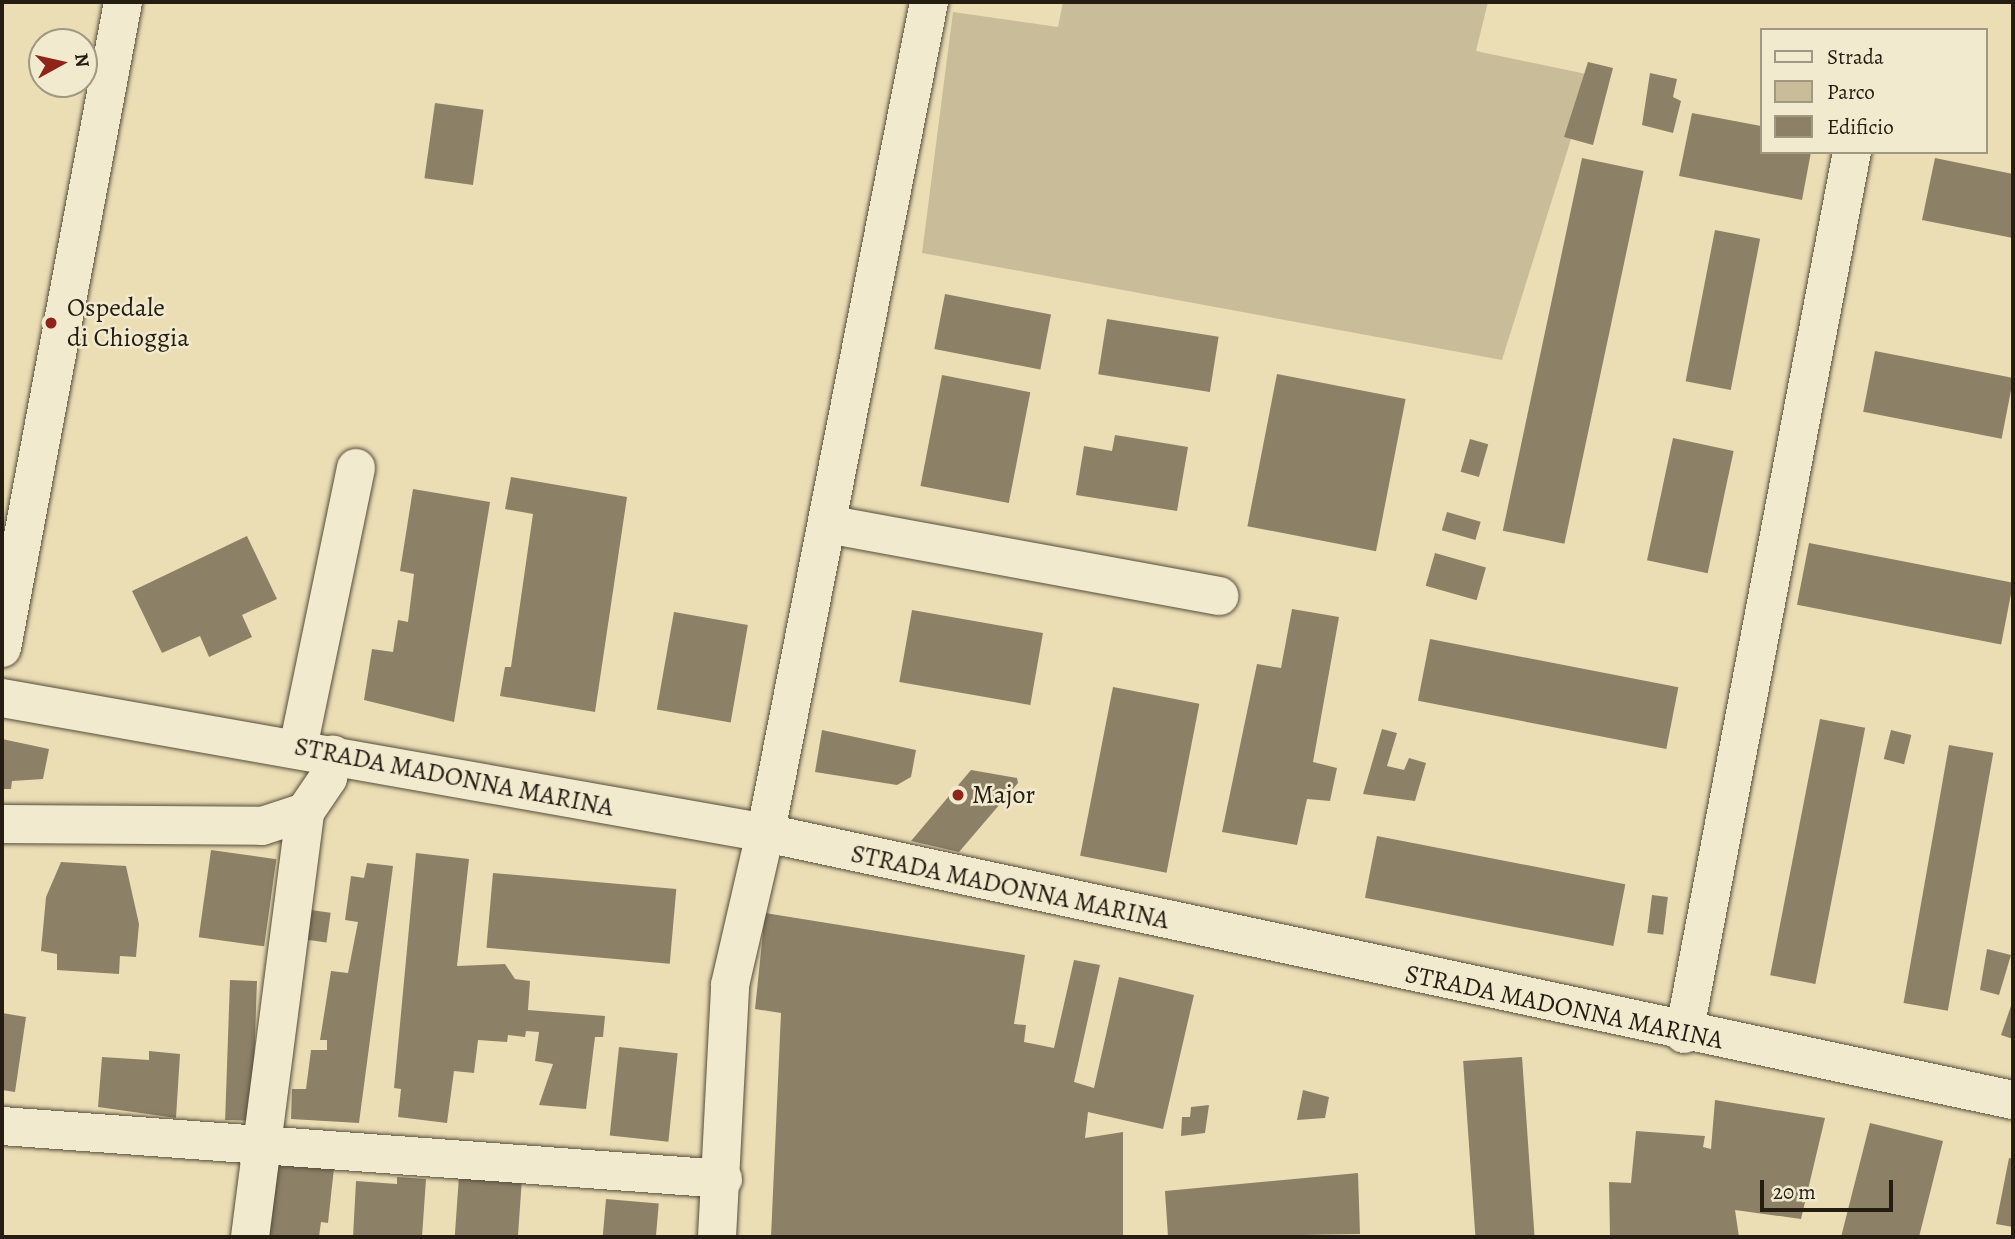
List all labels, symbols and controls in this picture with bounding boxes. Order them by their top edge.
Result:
north arrow [28,28,98,98]
legend [1759,28,1987,154]
text: Strada [1827,43,1884,71]
text: N [68,52,96,69]
text: Parco [1827,78,1875,106]
text: Edificio [1827,113,1894,141]
place label: Ospedale di Chioggia [67,292,189,354]
marker: Ospedale di Chioggia [41,313,61,333]
street label: STRADA MADONNA MARINA [292,731,616,823]
place label: Major [972,779,1035,811]
marker: Major [950,787,966,803]
street label: STRADA MADONNA MARINA [848,838,1172,936]
street label: STRADA MADONNA MARINA [1402,958,1726,1056]
scale bar [1763,1166,1896,1210]
text: 20 m [1773,1178,1816,1206]

